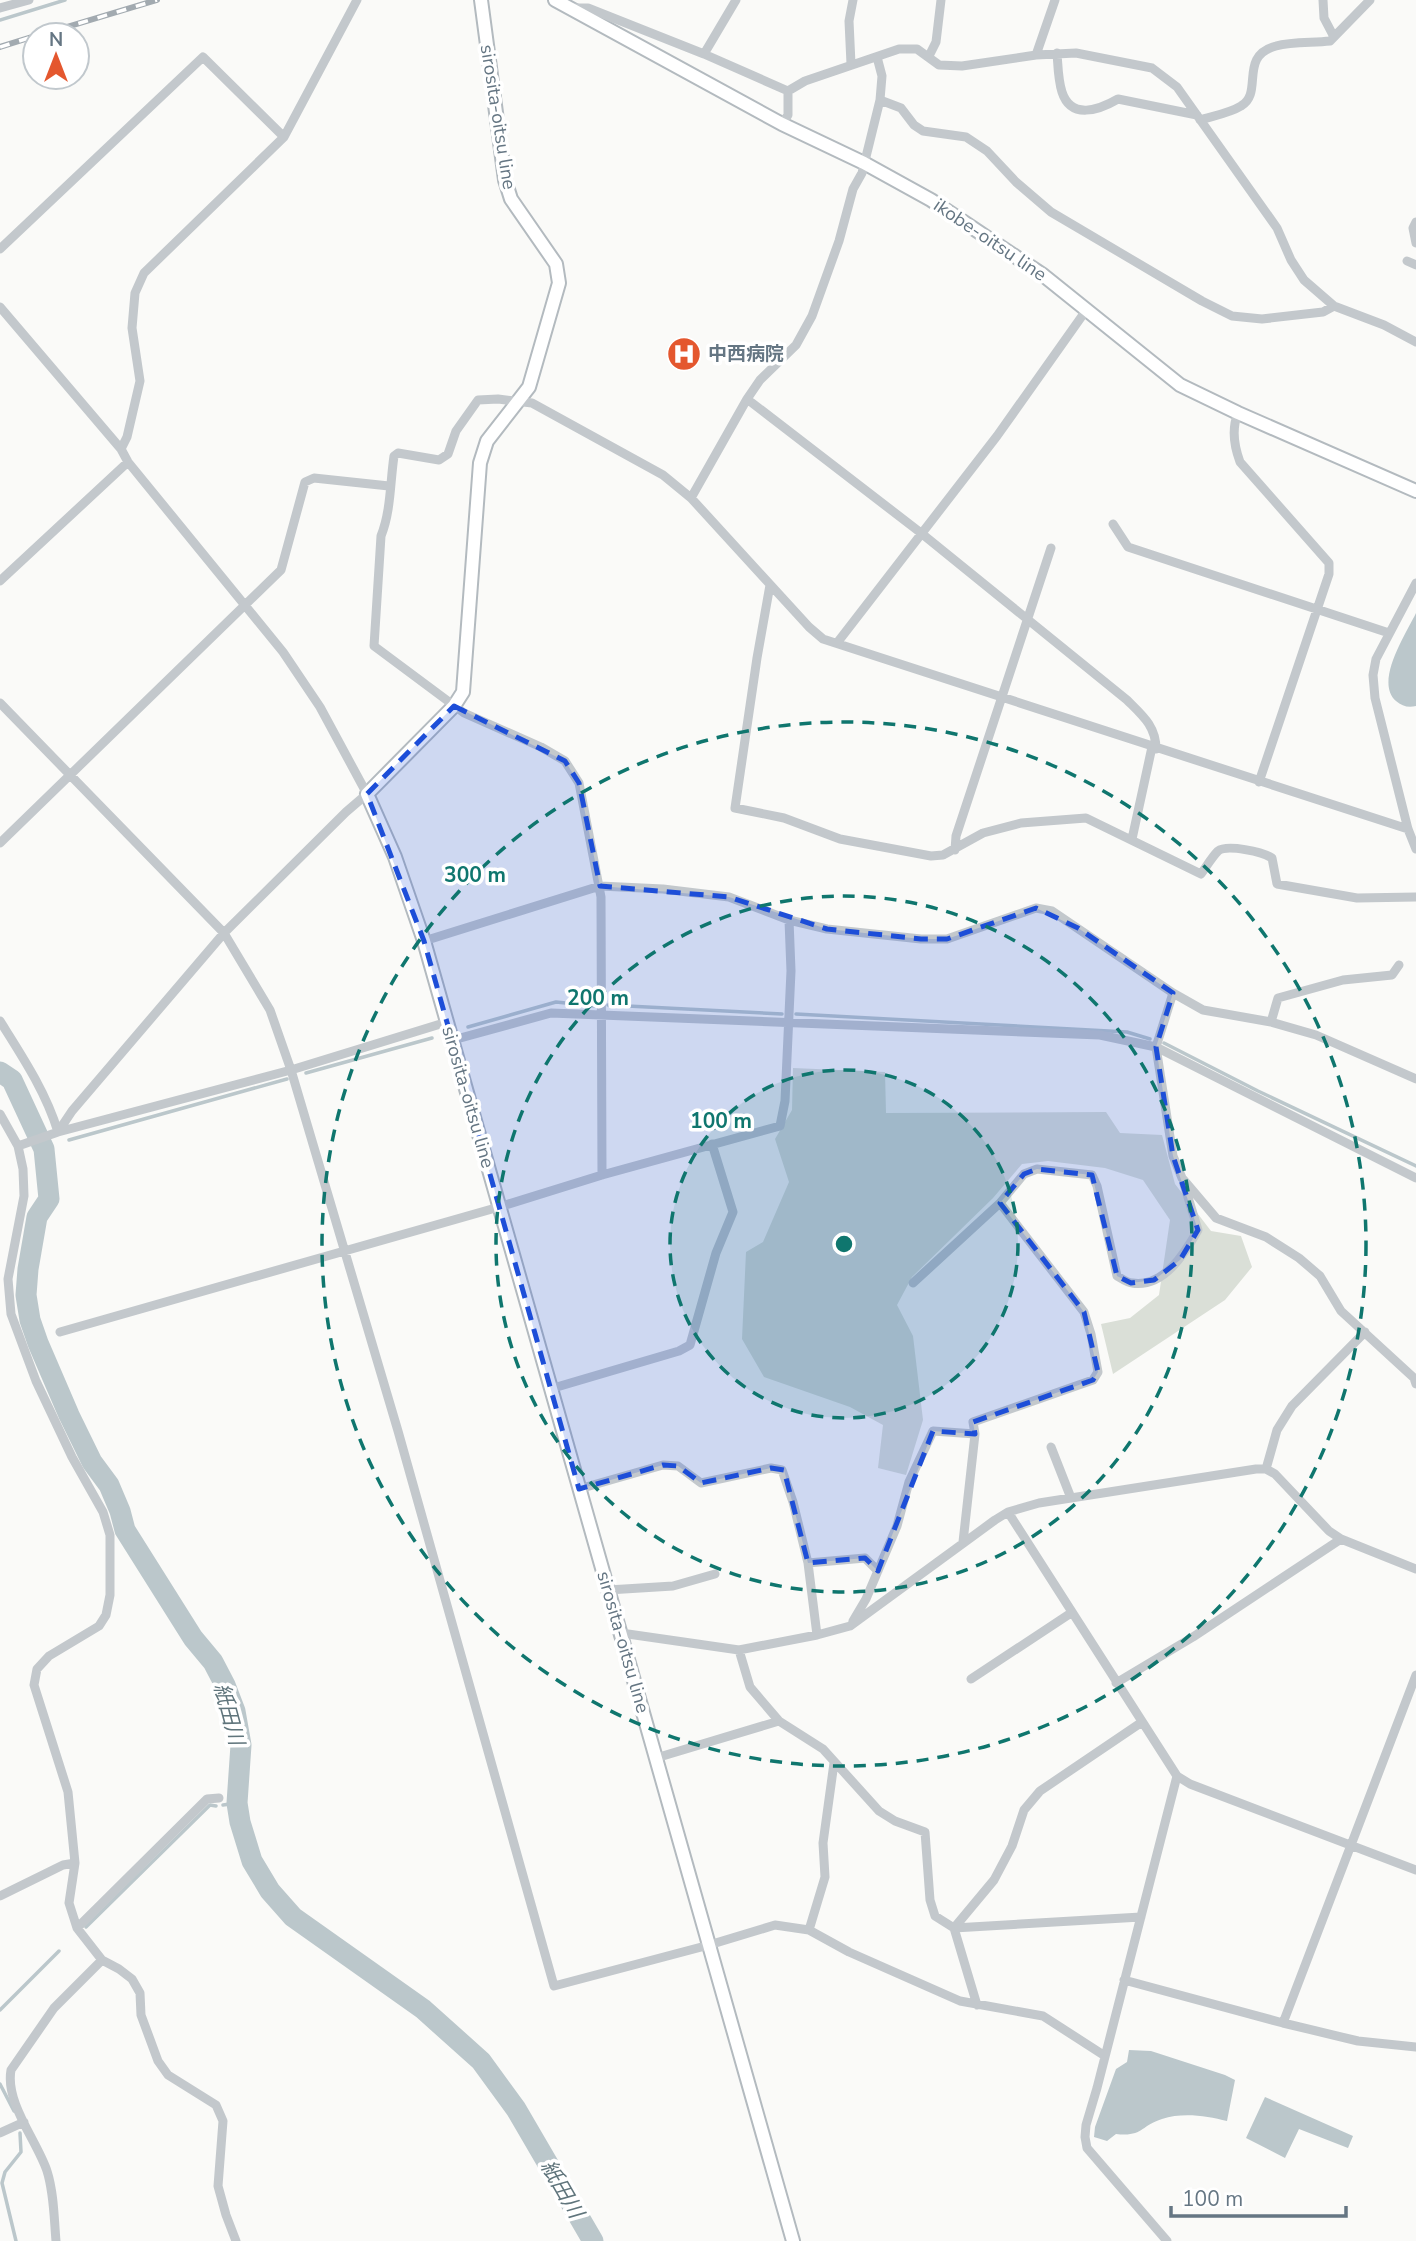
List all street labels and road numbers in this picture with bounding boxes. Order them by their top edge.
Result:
street label: sirosita-oitsu line [474,43,522,191]
street label: ikobe-oitsu line [928,193,1052,287]
street label: sirosita-oitsu line [435,1023,501,1171]
street label: sirosita-oitsu line [590,1568,656,1716]

